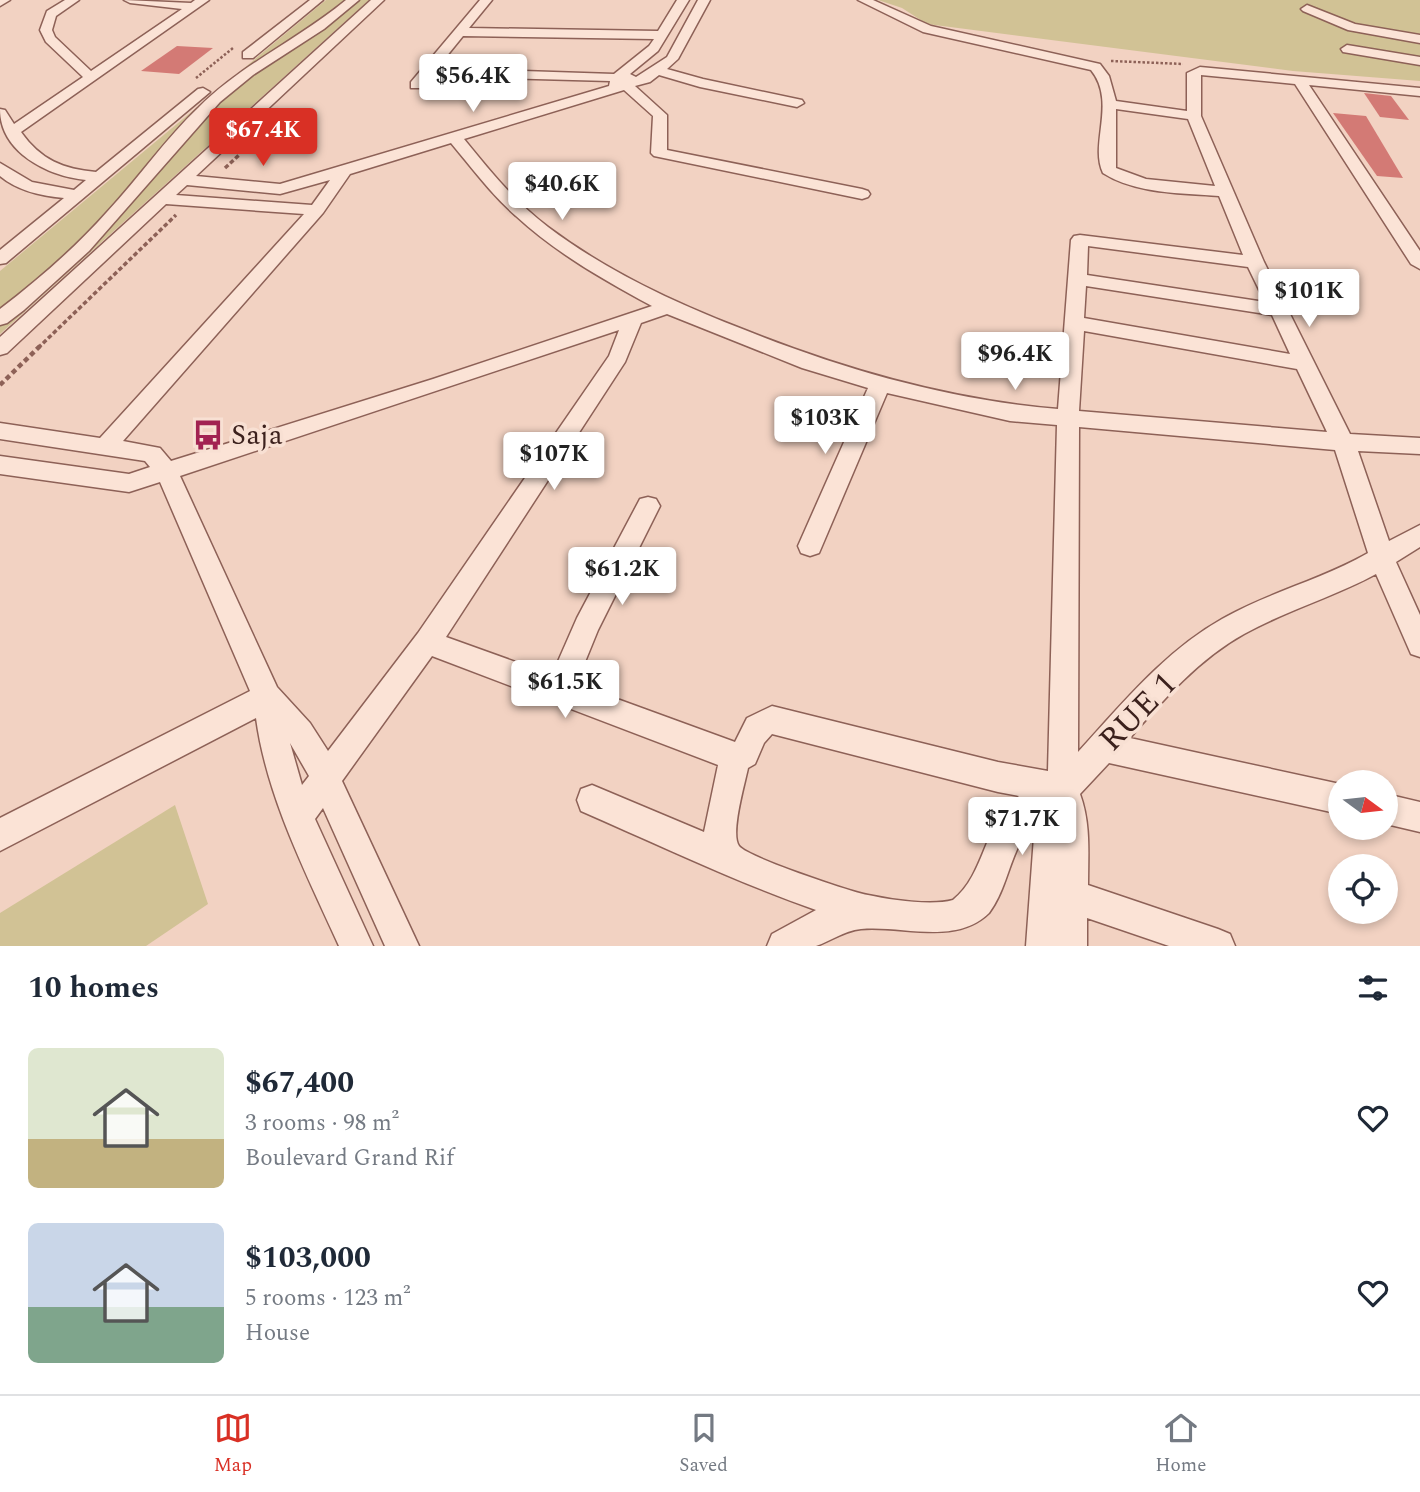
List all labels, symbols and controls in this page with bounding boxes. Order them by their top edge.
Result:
pin: $56.4K [416,54,530,114]
text: $56.4K [435,59,511,94]
pin: $67.4K [206,108,320,168]
text: $67.4K [225,113,301,148]
pin: $40.6K [505,162,619,222]
text: $40.6K [524,167,600,202]
pin: $101K [1260,270,1358,329]
text: $101K [1274,274,1344,309]
pin: $96.4K [958,332,1072,392]
text: $96.4K [977,337,1053,372]
pin: $103K [776,396,874,456]
text: $103K [790,401,860,436]
place label: Saja [231,414,283,457]
bus stop icon: Saja [191,418,225,452]
pin: $107K [505,433,603,492]
text: $107K [519,437,589,472]
pin: $61.2K [565,548,679,607]
text: $61.2K [584,552,660,587]
pin: $61.5K [508,660,622,720]
street label: RUE 1 [1087,661,1189,763]
text: $61.5K [527,665,603,700]
north arrow [1328,770,1398,840]
map controls [1328,770,1398,924]
pin: $71.7K [965,798,1079,857]
text: $71.7K [984,802,1060,837]
button: locate [1328,854,1398,924]
text: 10 homes [28,965,159,1011]
icon: filters [1354,969,1392,1007]
text: $67,400 [245,1060,354,1106]
icon: home [84,1076,168,1160]
icon: heart [1354,1099,1392,1137]
text: 3 rooms · 98 m² [245,1106,399,1141]
text: Boulevard Grand Rif [245,1141,454,1176]
text: $103,000 [245,1235,371,1281]
icon: home [84,1251,168,1335]
icon: heart [1354,1274,1392,1312]
text: 5 rooms · 123 m² [245,1281,411,1316]
text: House [245,1316,310,1351]
tab: Map [214,1409,252,1480]
tab: Saved [679,1409,728,1480]
tab: Home [1155,1409,1206,1480]

